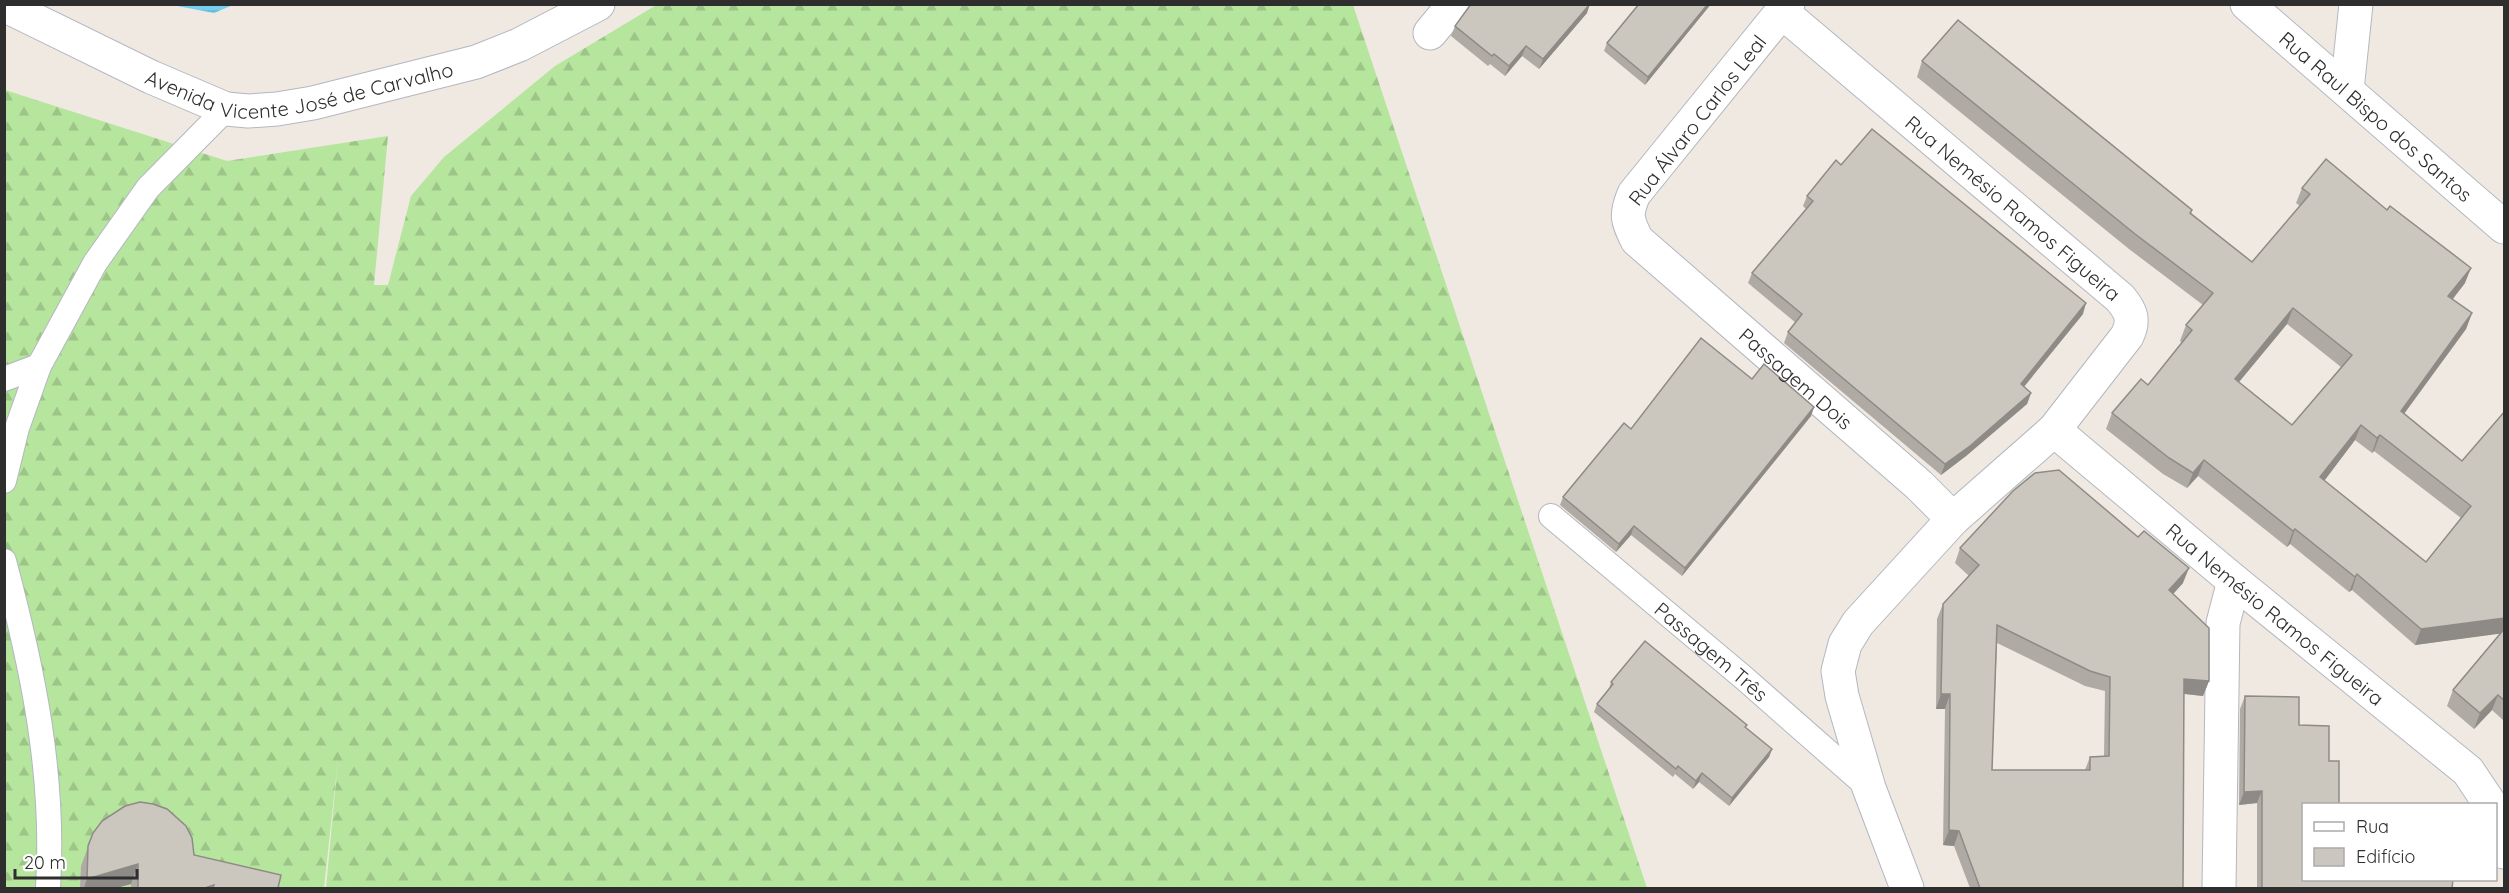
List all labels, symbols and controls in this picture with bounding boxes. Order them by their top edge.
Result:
street label: Rua Raul Bispo dos Santos [2274,25,2478,207]
street label: Rua Álvaro Carlos Leal [1623,30,1771,210]
street label: Avenida Vicente José de Carvalho [141,53,459,83]
text: Avenida Vicente José de Carvalho [142,56,455,123]
street label: Rua Nemésio Ramos Figueira [1901,110,2126,306]
street label: Passagem Dois [1734,322,1858,434]
street label: Rua Nemésio Ramos Figueira [2161,517,2389,710]
street label: Passagem Três [1650,596,1774,706]
legend [2302,803,2497,881]
text: Rua [2356,815,2389,838]
scale bar [15,842,136,880]
text: Edifício [2356,845,2415,868]
text: 20 m [24,851,66,874]

